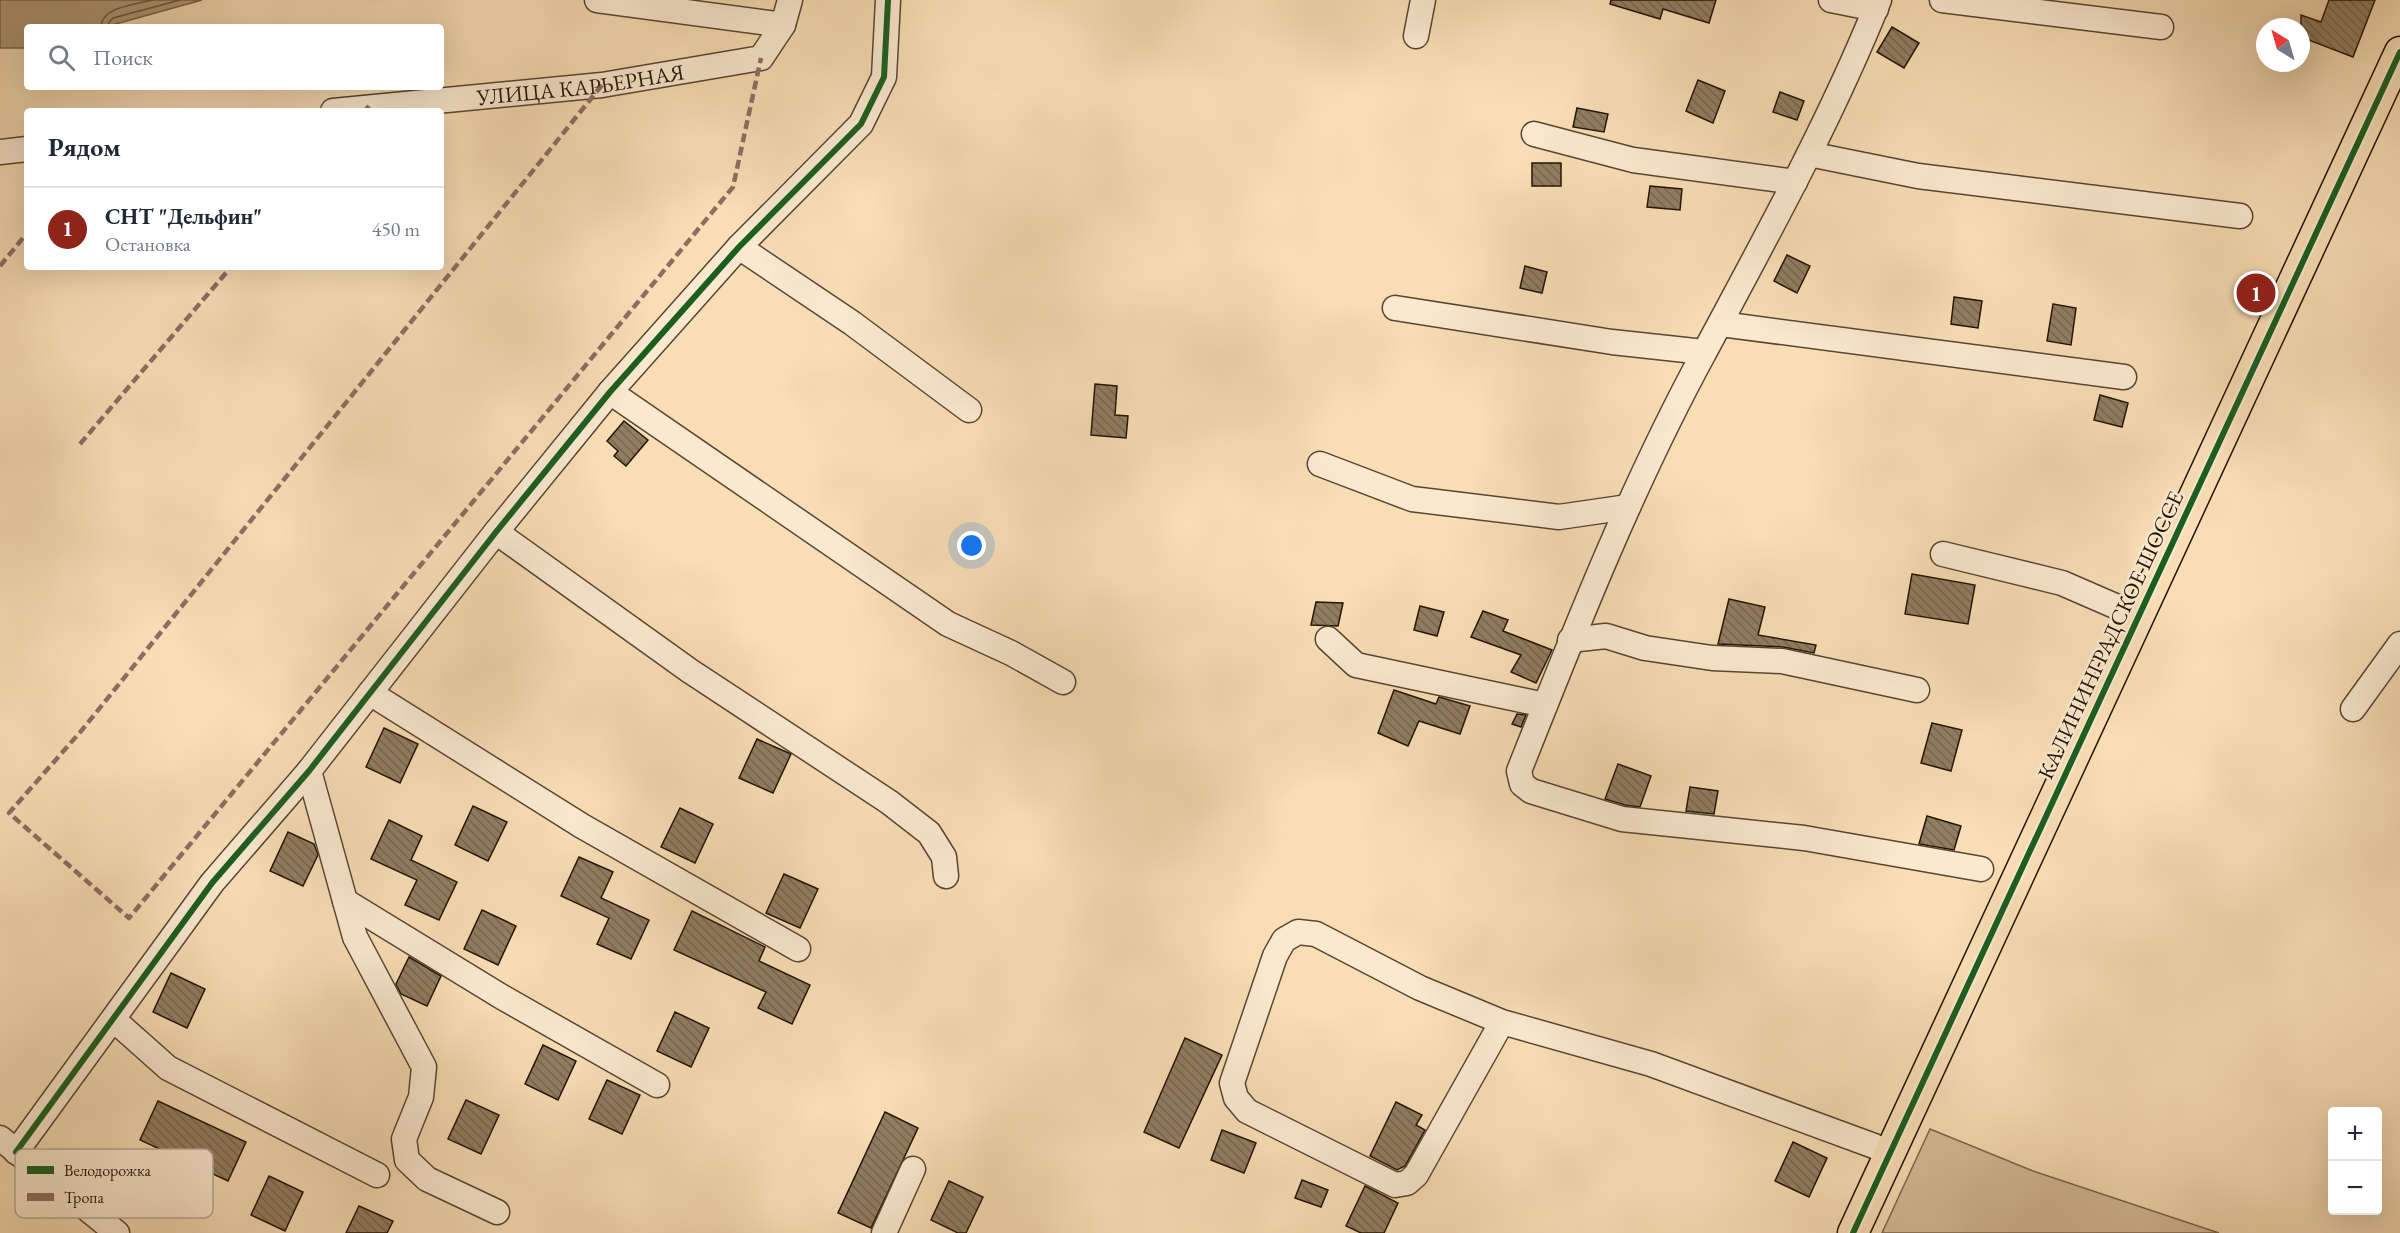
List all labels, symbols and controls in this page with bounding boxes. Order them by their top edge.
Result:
north arrow [2256,18,2310,72]
search box [24,24,444,90]
icon: search [45,41,78,74]
text: Поиск [93,43,153,72]
street label: УЛИЦА КАРЬЕРНАЯ [475,57,687,112]
text: Рядом [48,130,121,164]
text: СНТ "Дельфин" [105,202,262,231]
text: 1 [62,216,73,242]
text: 450 m [372,216,420,242]
text: Остановка [105,231,191,257]
pin: 1 [2236,270,2276,316]
street label: КАЛИНИНГРАДСКОЕ ШОССЕ [2031,487,2190,784]
your location [957,531,986,560]
map controls [2328,1107,2382,1215]
button: + [2328,1107,2382,1161]
legend [15,1149,213,1218]
text: Велодорожка [64,1160,151,1181]
button: − [2328,1161,2382,1215]
text: Тропа [64,1187,104,1208]

